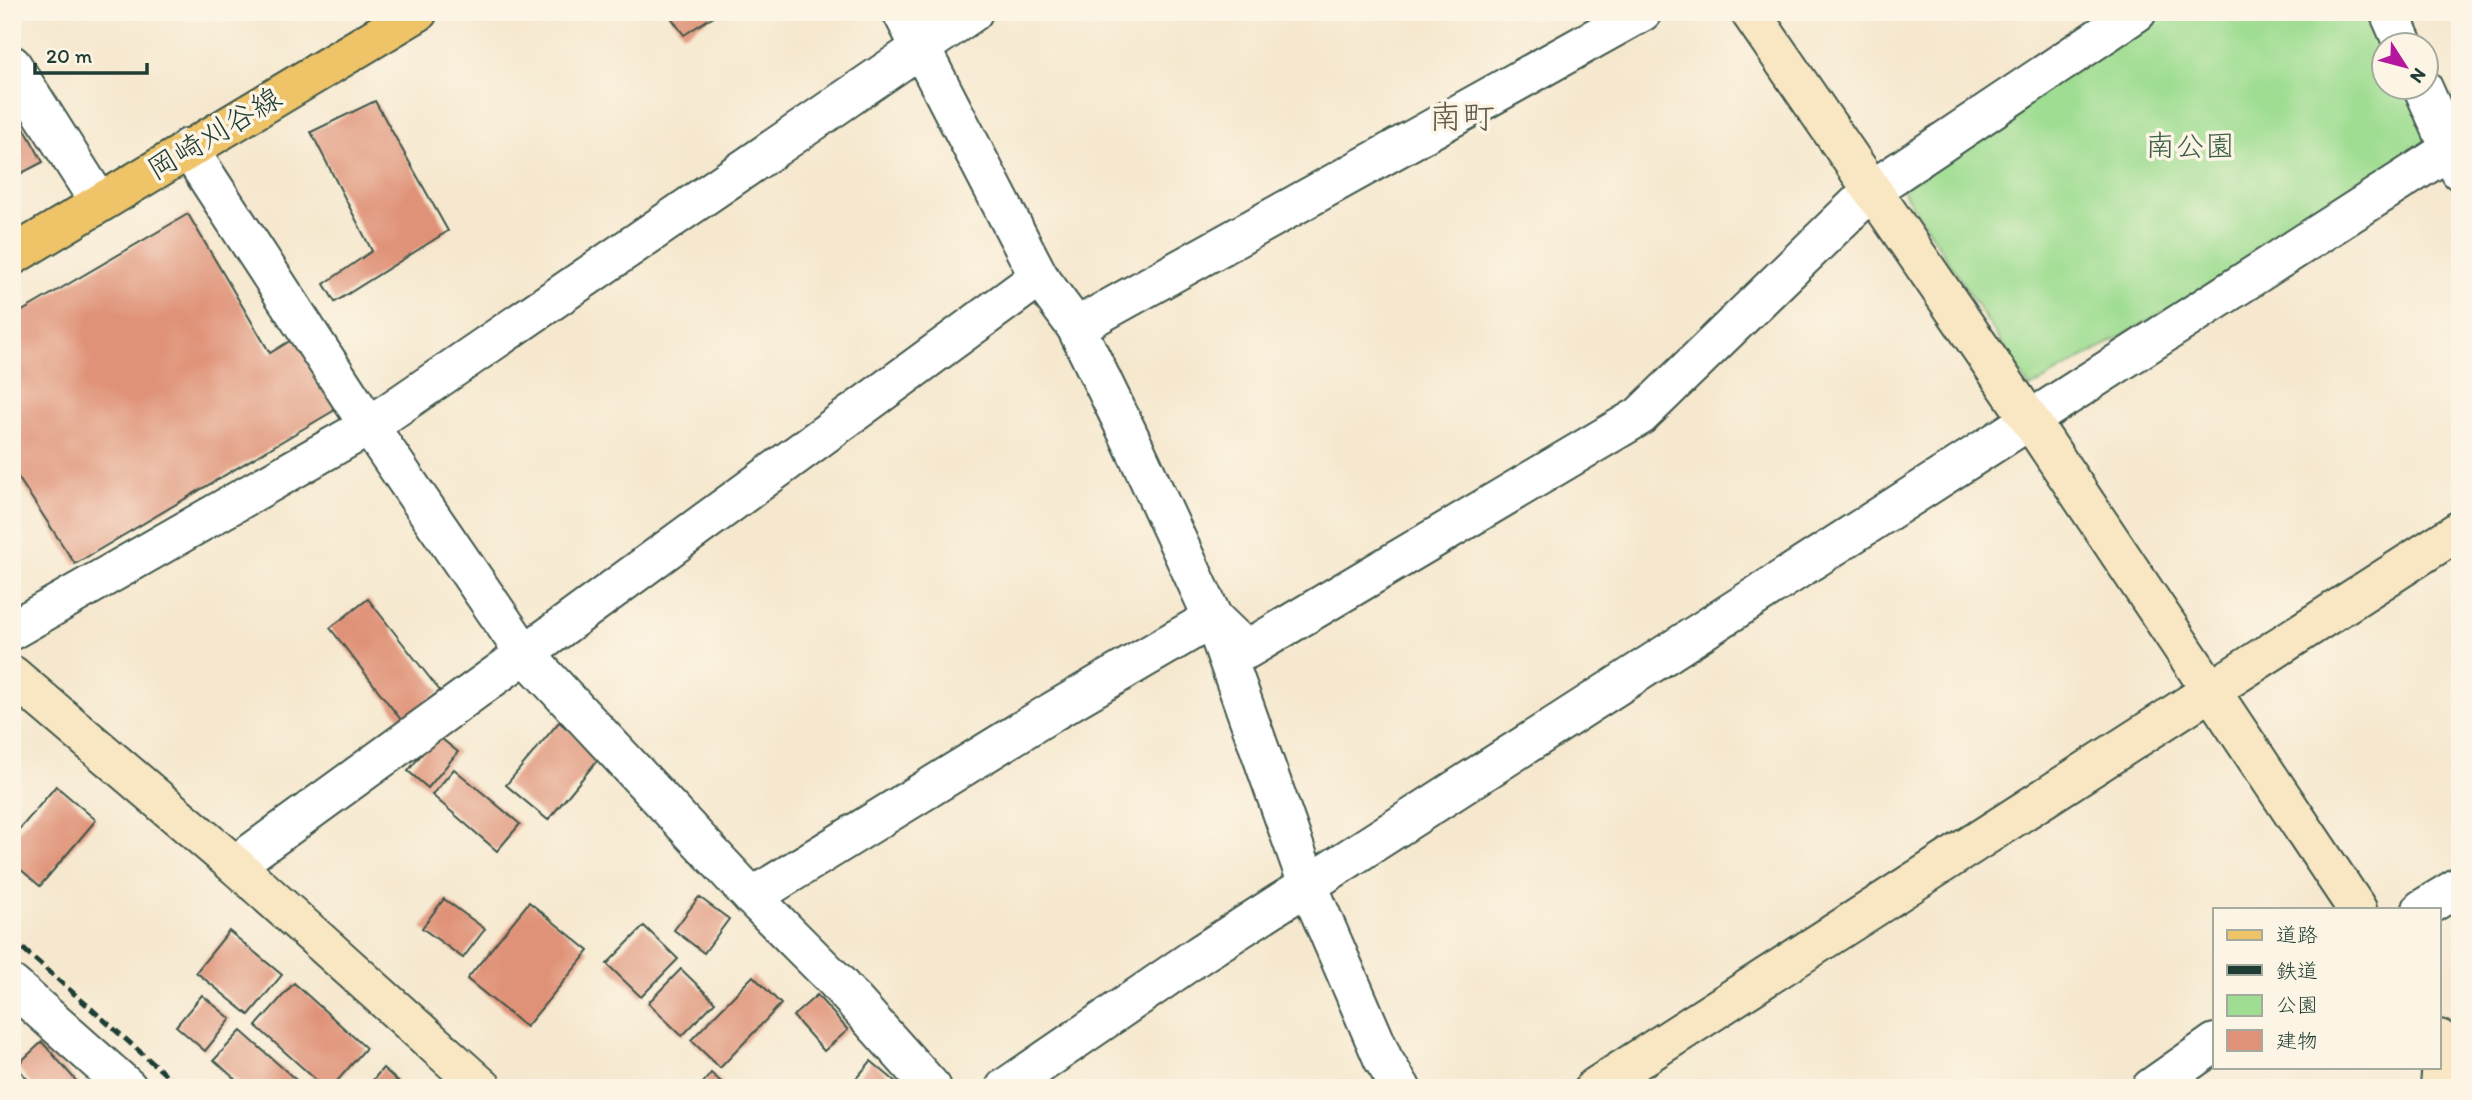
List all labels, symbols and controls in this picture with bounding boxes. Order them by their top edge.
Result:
scale bar [35,32,147,76]
north arrow [2370,32,2440,102]
text: 20 m [46,43,93,68]
text: N [2405,64,2431,88]
street label: 岡崎刈谷線 [140,79,288,187]
district label: 南町 [1429,97,1495,136]
park label: 南公園 [2145,127,2235,164]
legend [2213,908,2440,1068]
text: 道路 [2276,922,2318,947]
text: 鉄道 [2276,958,2318,983]
text: 公園 [2276,992,2318,1017]
text: 建物 [2276,1028,2318,1053]

